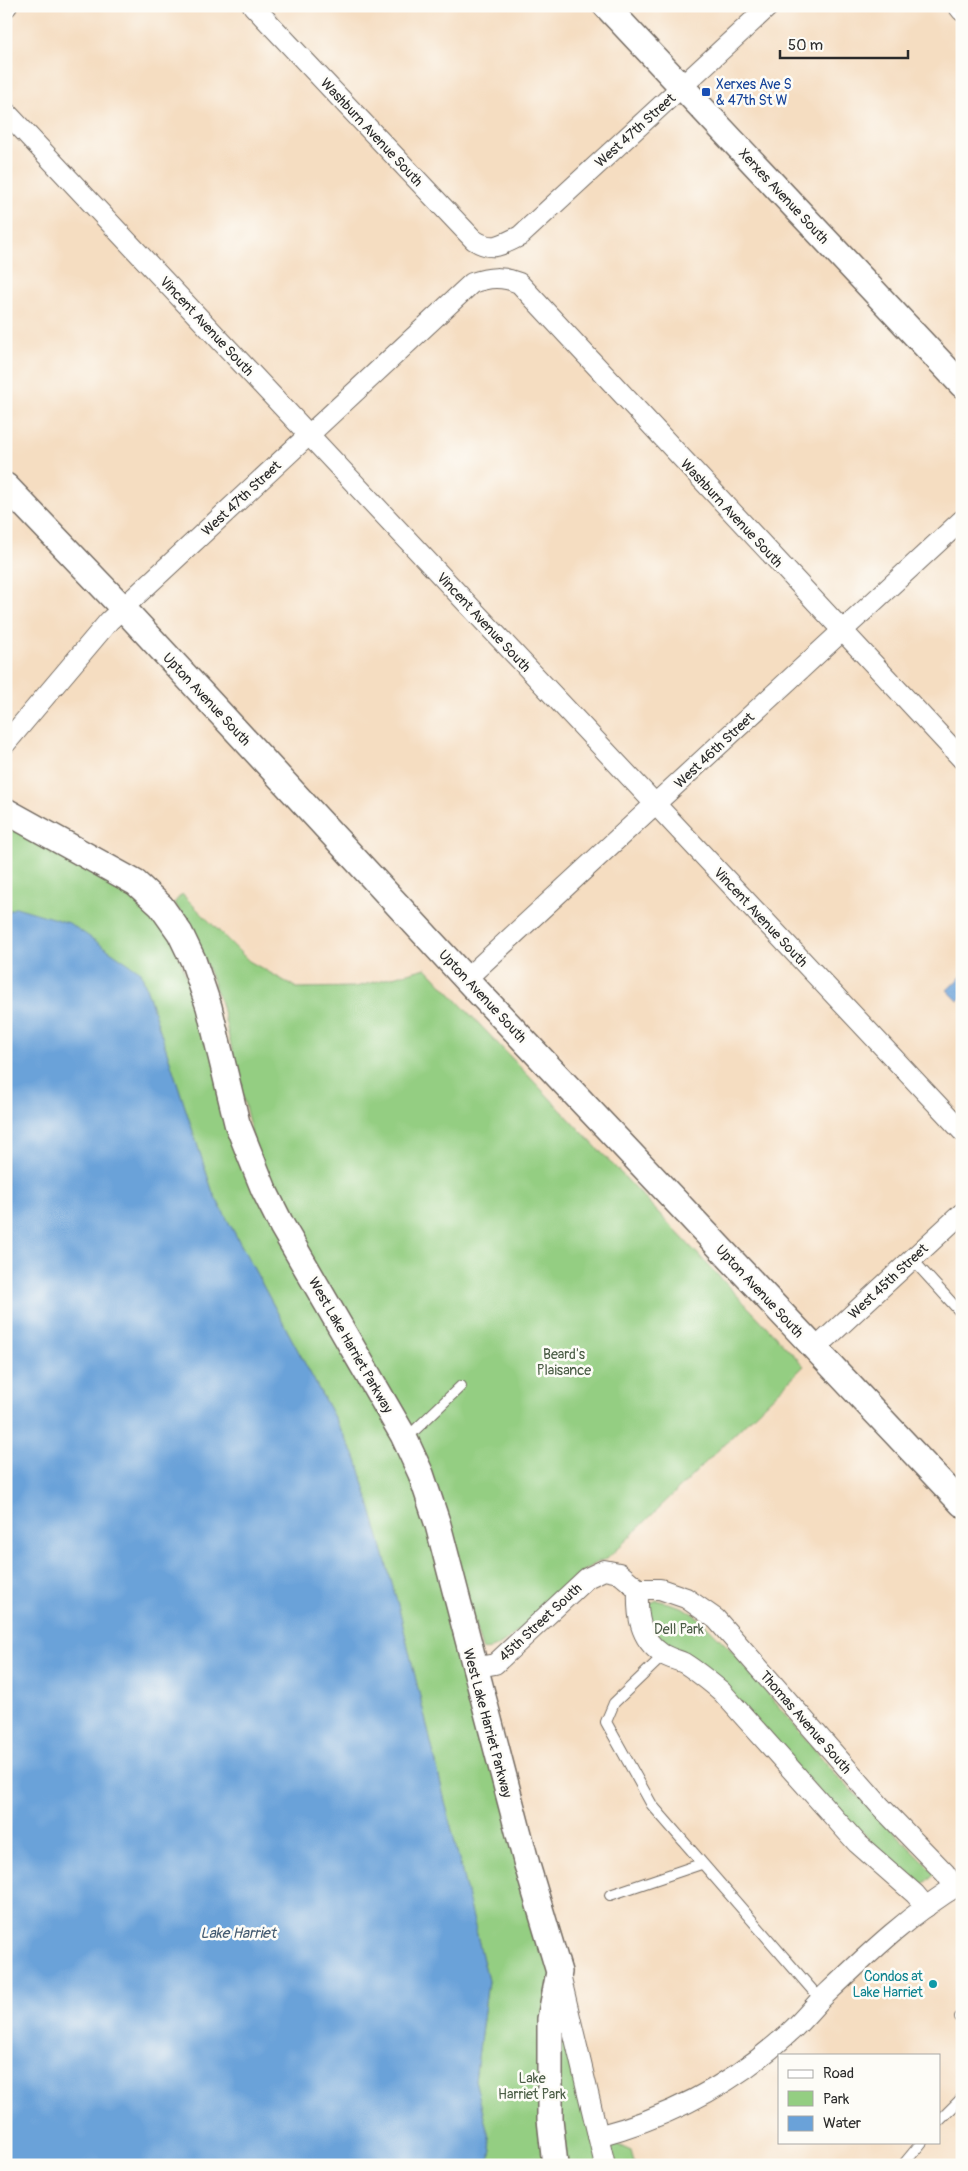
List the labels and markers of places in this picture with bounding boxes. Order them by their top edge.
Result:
place label: Xerxes Ave S & 47th St W [716,76,792,109]
marker: Xerxes Ave S & 47th St W [700,86,712,98]
place label: Condos at Lake Harriet [852,1968,923,2001]
marker: Condos at Lake Harriet [927,1978,939,1990]

